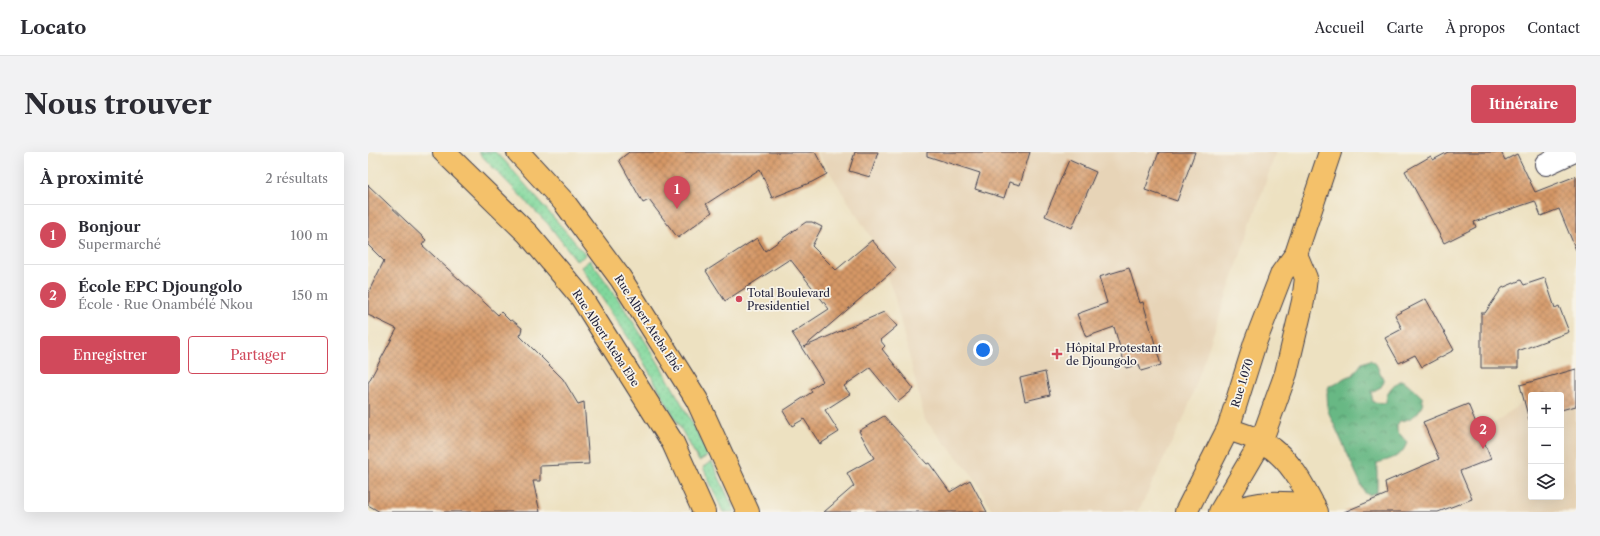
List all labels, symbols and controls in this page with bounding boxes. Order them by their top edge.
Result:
text: Locato [20,16,86,39]
text: Accueil [1315,19,1365,37]
text: Carte [1387,19,1423,37]
text: À propos [1445,19,1505,37]
text: Contact [1527,19,1580,37]
button: Itinéraire [1471,85,1576,123]
text: Nous trouver [24,87,212,121]
text: À proximité [40,168,144,188]
text: 2 résultats [265,170,328,186]
pin: 1 [664,176,690,209]
text: Bonjour [78,217,141,236]
text: 1 [50,227,56,243]
text: 100 m [290,227,328,243]
text: Supermarché [78,236,161,252]
street label: Rue Albert Ateba Ebé [612,272,684,374]
text: École EPC Djoungolo [78,277,242,296]
place label: Total Boulevard Presidentiel [747,286,830,313]
text: 2 [49,287,57,303]
text: 150 m [292,287,328,303]
street label: Rue Albert Ateba Ebe [570,287,642,389]
marker: Total Boulevard Presidentiel [734,294,744,304]
text: École · Rue Onambélé Nkou [78,296,253,312]
button: Enregistrer [40,336,180,374]
button: Partager [188,336,328,374]
your location [973,340,993,360]
place label: Hôpital Protestant de Djoungolo [1066,341,1162,368]
marker: Hôpital Protestant de Djoungolo [1051,348,1063,360]
street label: Rue 1.070 [1228,357,1256,409]
map controls [1528,392,1564,500]
button: + [1528,392,1564,428]
pin: 2 [1470,416,1496,449]
button: − [1528,428,1564,464]
button: layers [1528,464,1564,500]

